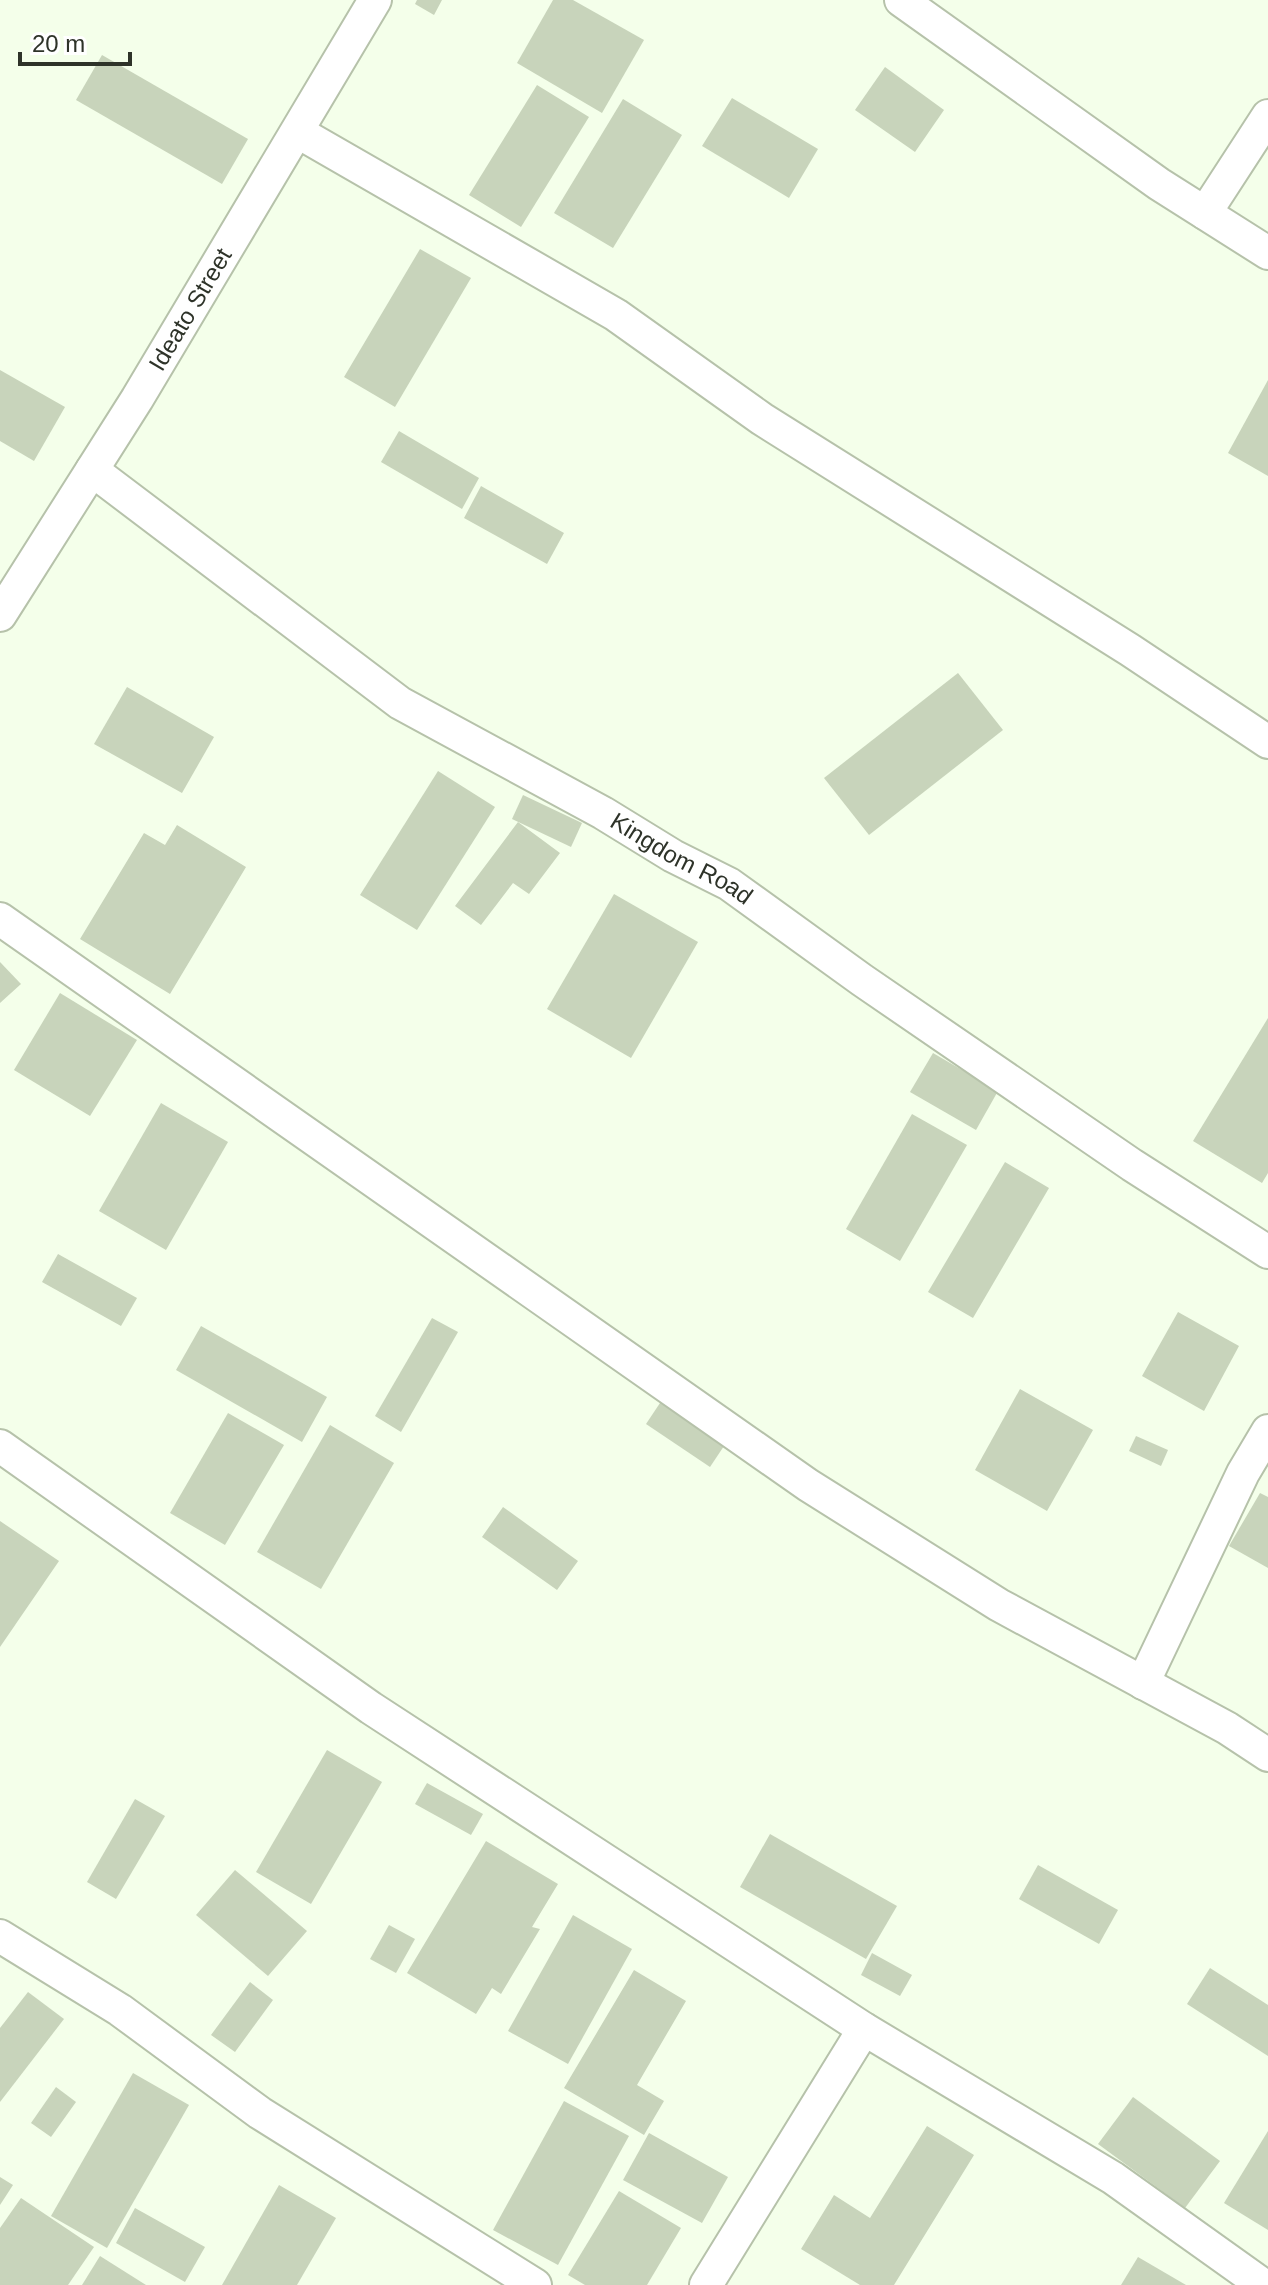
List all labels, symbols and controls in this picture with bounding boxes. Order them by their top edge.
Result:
scale bar [20,16,130,66]
text: 20 m [32,30,85,57]
street label: Ideato Street [143,243,237,375]
street label: Kingdom Road [606,807,758,910]

